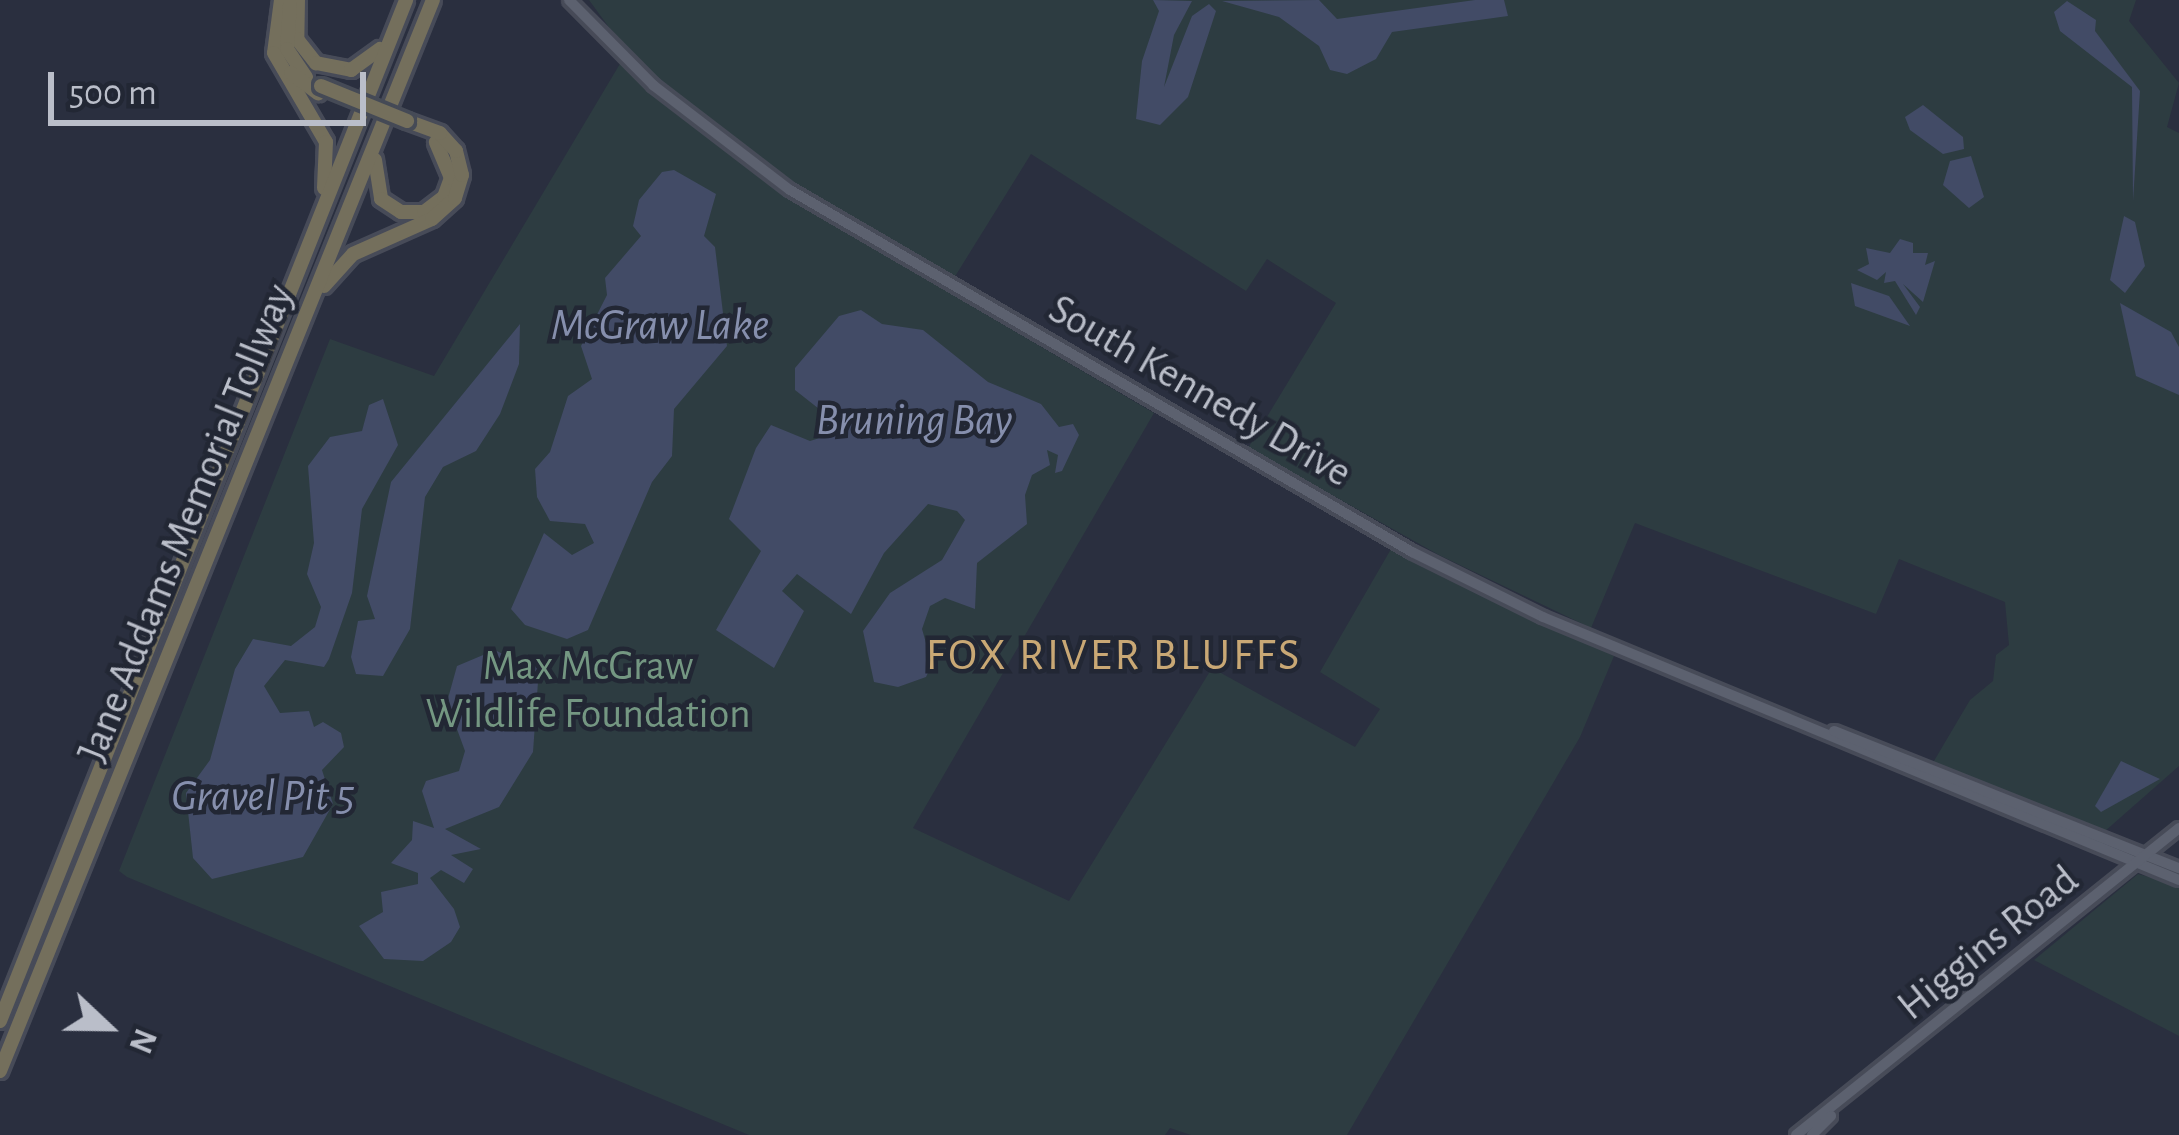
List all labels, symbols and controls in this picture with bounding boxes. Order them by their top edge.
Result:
scale bar [54,48,372,122]
text: 500 m [69,75,157,111]
street label: Jane Addams Memorial Tollway [67,277,305,769]
street label: South Kennedy Drive [1040,284,1360,498]
water label: McGraw Lake [551,299,769,353]
water label: Bruning Bay [816,394,1012,448]
district label: FOX RIVER BLUFFS [926,629,1302,683]
park label: Max McGraw Wildlife Foundation [425,641,751,740]
water label: Gravel Pit 5 [171,770,355,824]
street label: Higgins Road [1888,855,2088,1031]
north arrow [48,967,168,1087]
text: N [122,1024,161,1057]

